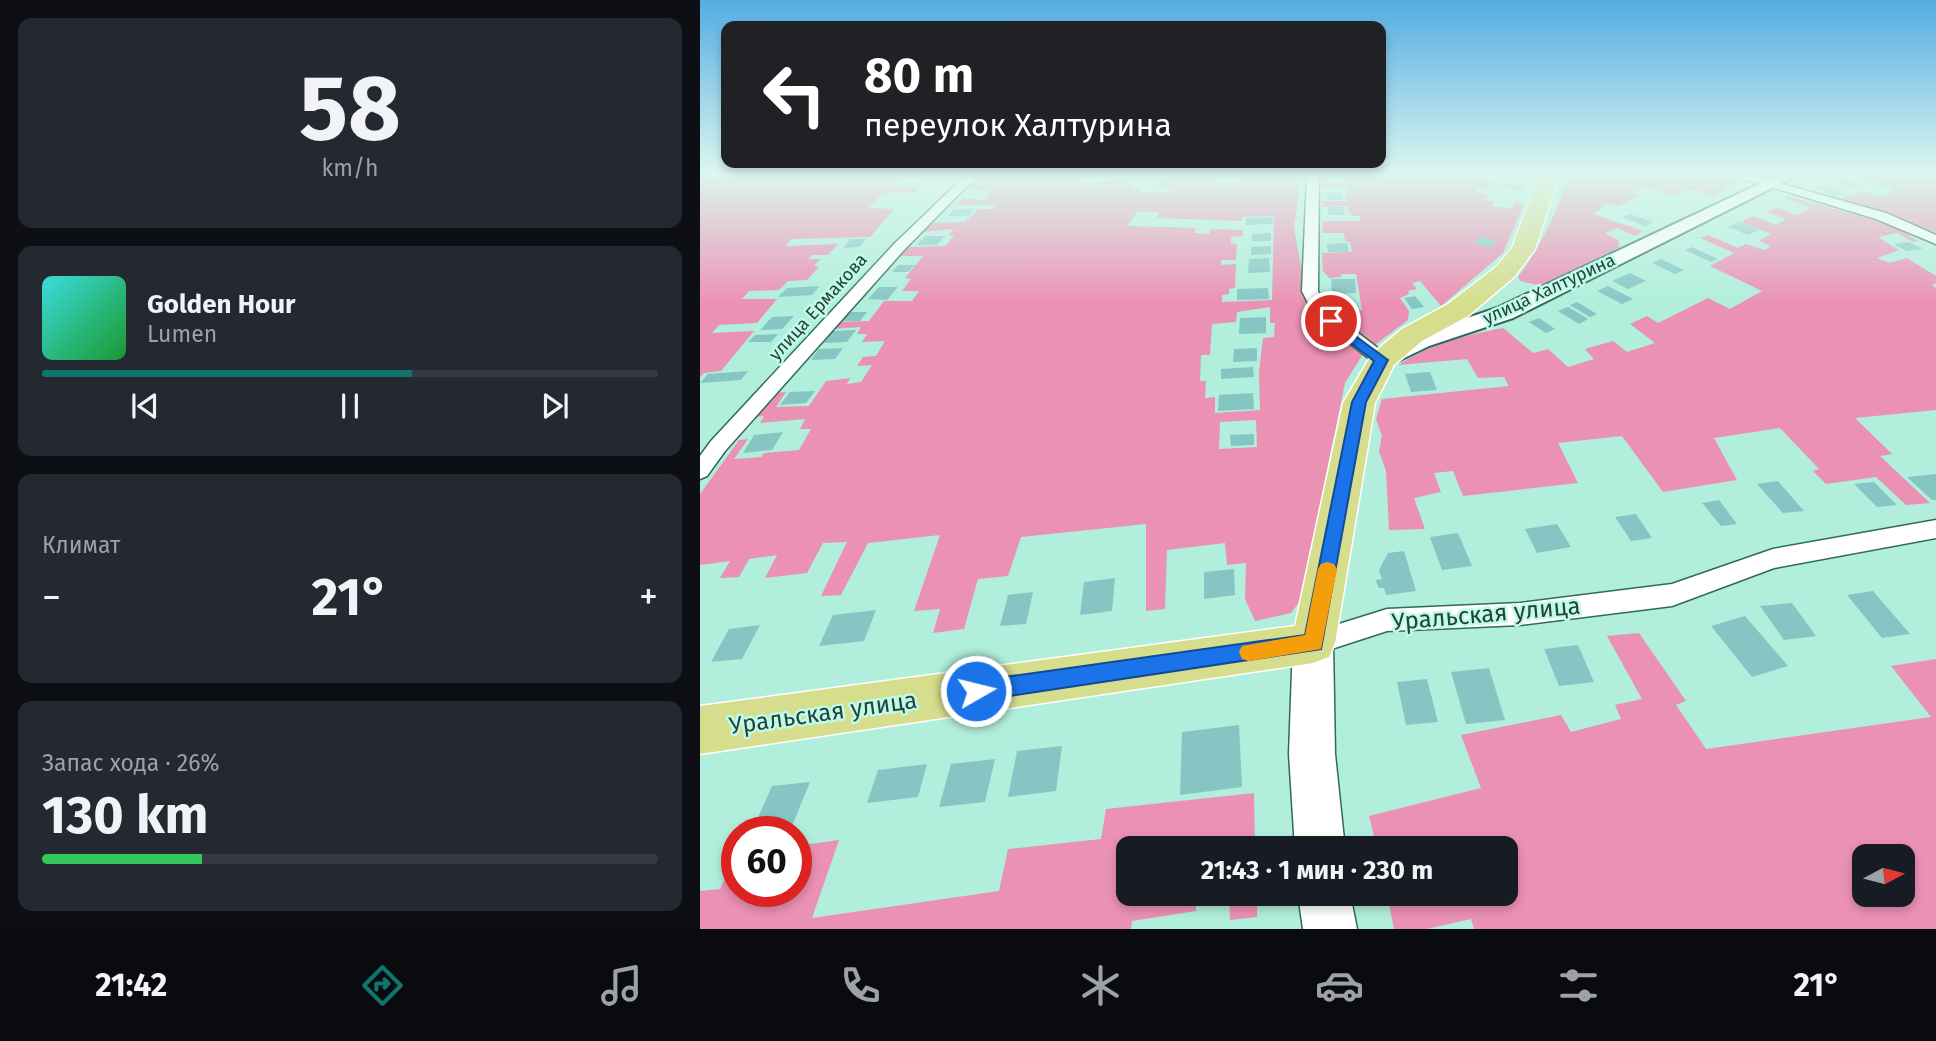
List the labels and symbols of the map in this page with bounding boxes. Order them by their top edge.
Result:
street label: улица Ермакова [764,249,872,365]
street label: улица Халтурина [1479,249,1619,329]
pin [1301,291,1361,351]
street label: Уральская улица [1390,592,1582,636]
position arrow [939,654,1013,728]
street label: Уральская улица [727,686,919,740]
speed limit sign: 60 [721,816,812,907]
north arrow [1852,844,1914,906]

